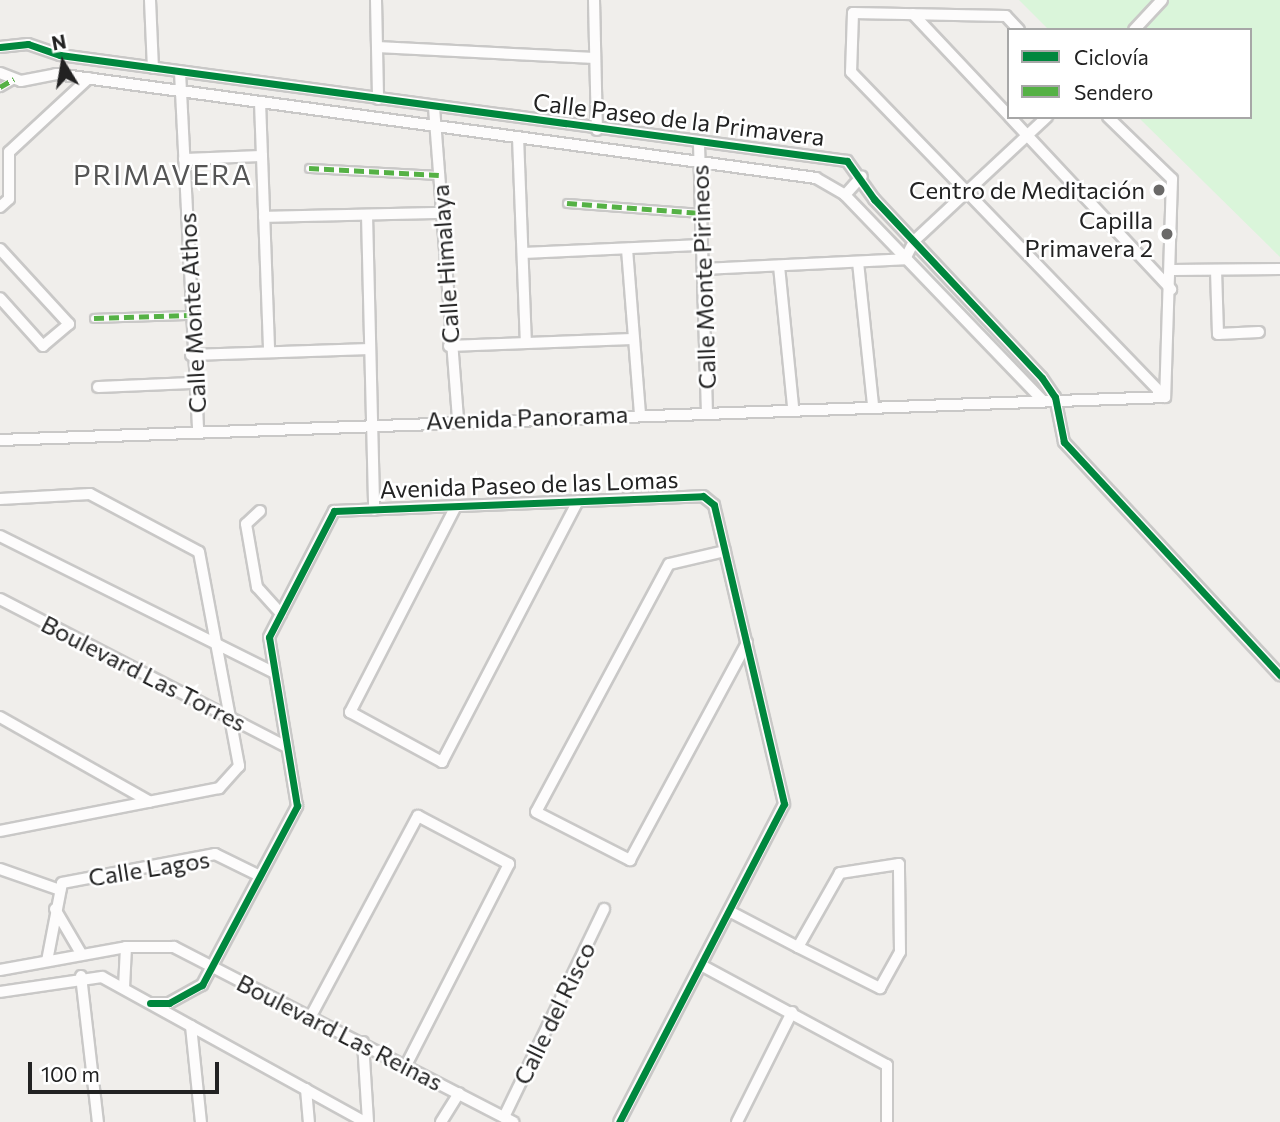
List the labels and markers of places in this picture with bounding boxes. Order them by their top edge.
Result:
place label: Centro de Meditación [909,176,1145,204]
marker: Centro de Meditación [1151,182,1167,198]
place label: Capilla Primavera 2 [1025,206,1153,262]
marker: Capilla Primavera 2 [1159,226,1175,242]

